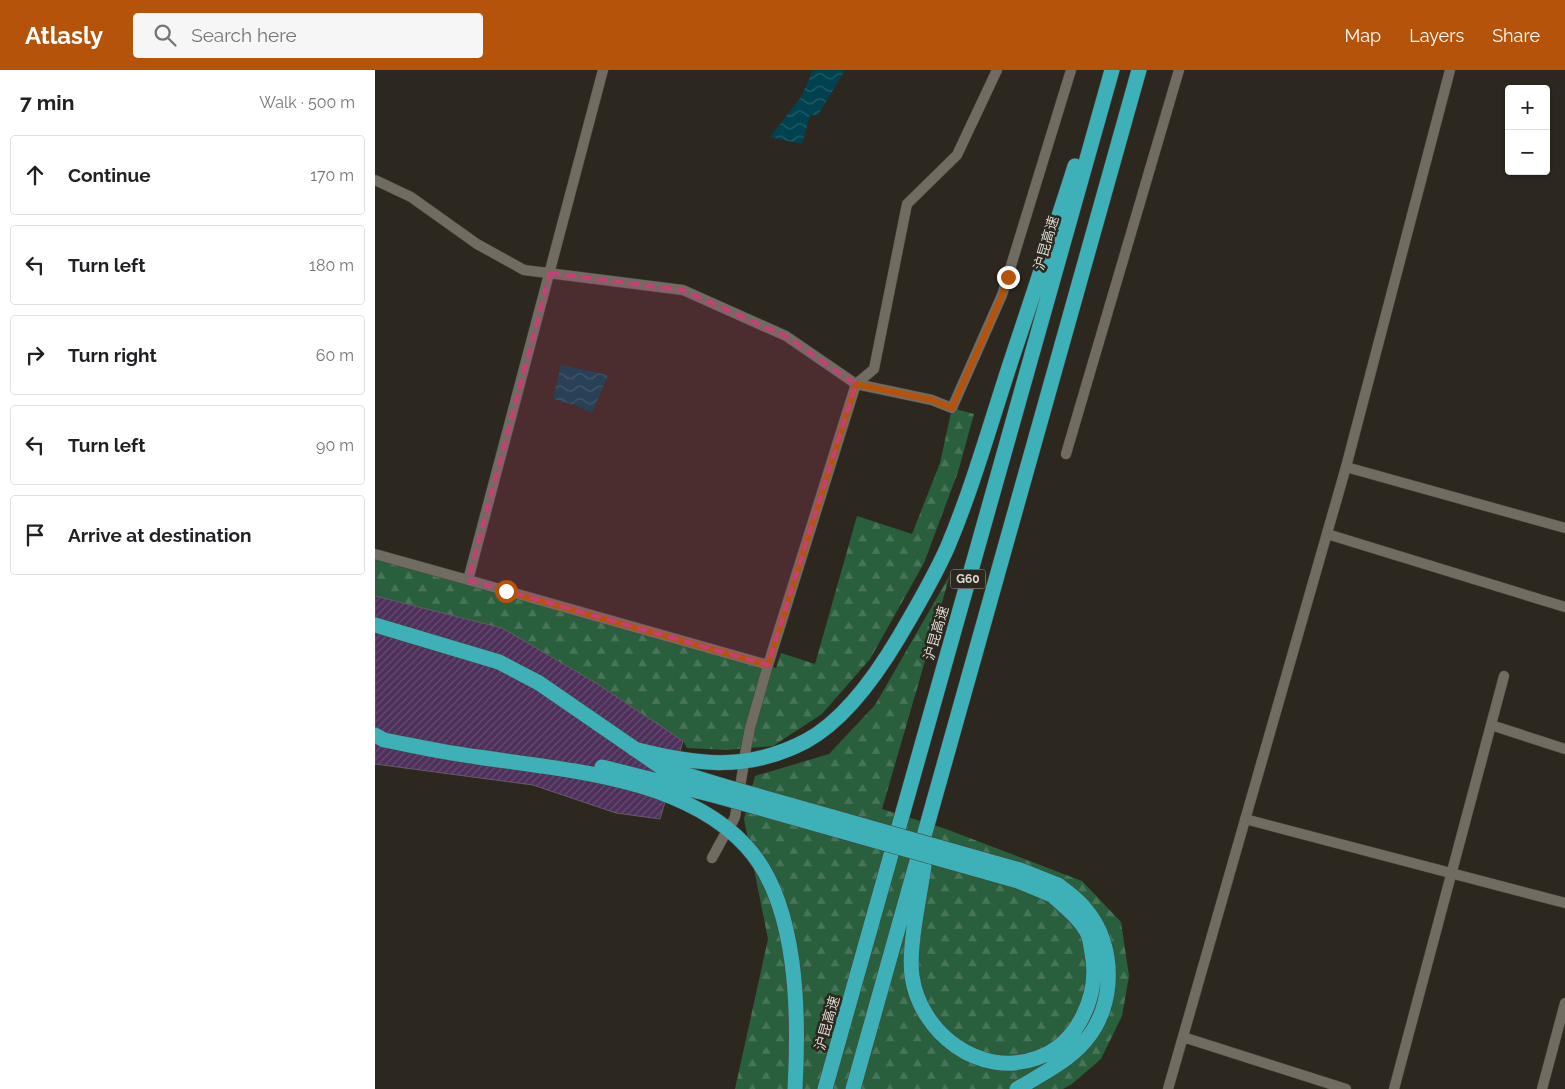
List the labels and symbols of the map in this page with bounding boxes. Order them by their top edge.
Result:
street label: 沪昆高速 [1031,214,1061,272]
route end [997,266,1020,289]
road number: G60 [951,569,985,588]
route start [495,580,518,603]
street label: 沪昆高速 [921,604,951,662]
street label: 沪昆高速 [812,994,842,1052]

